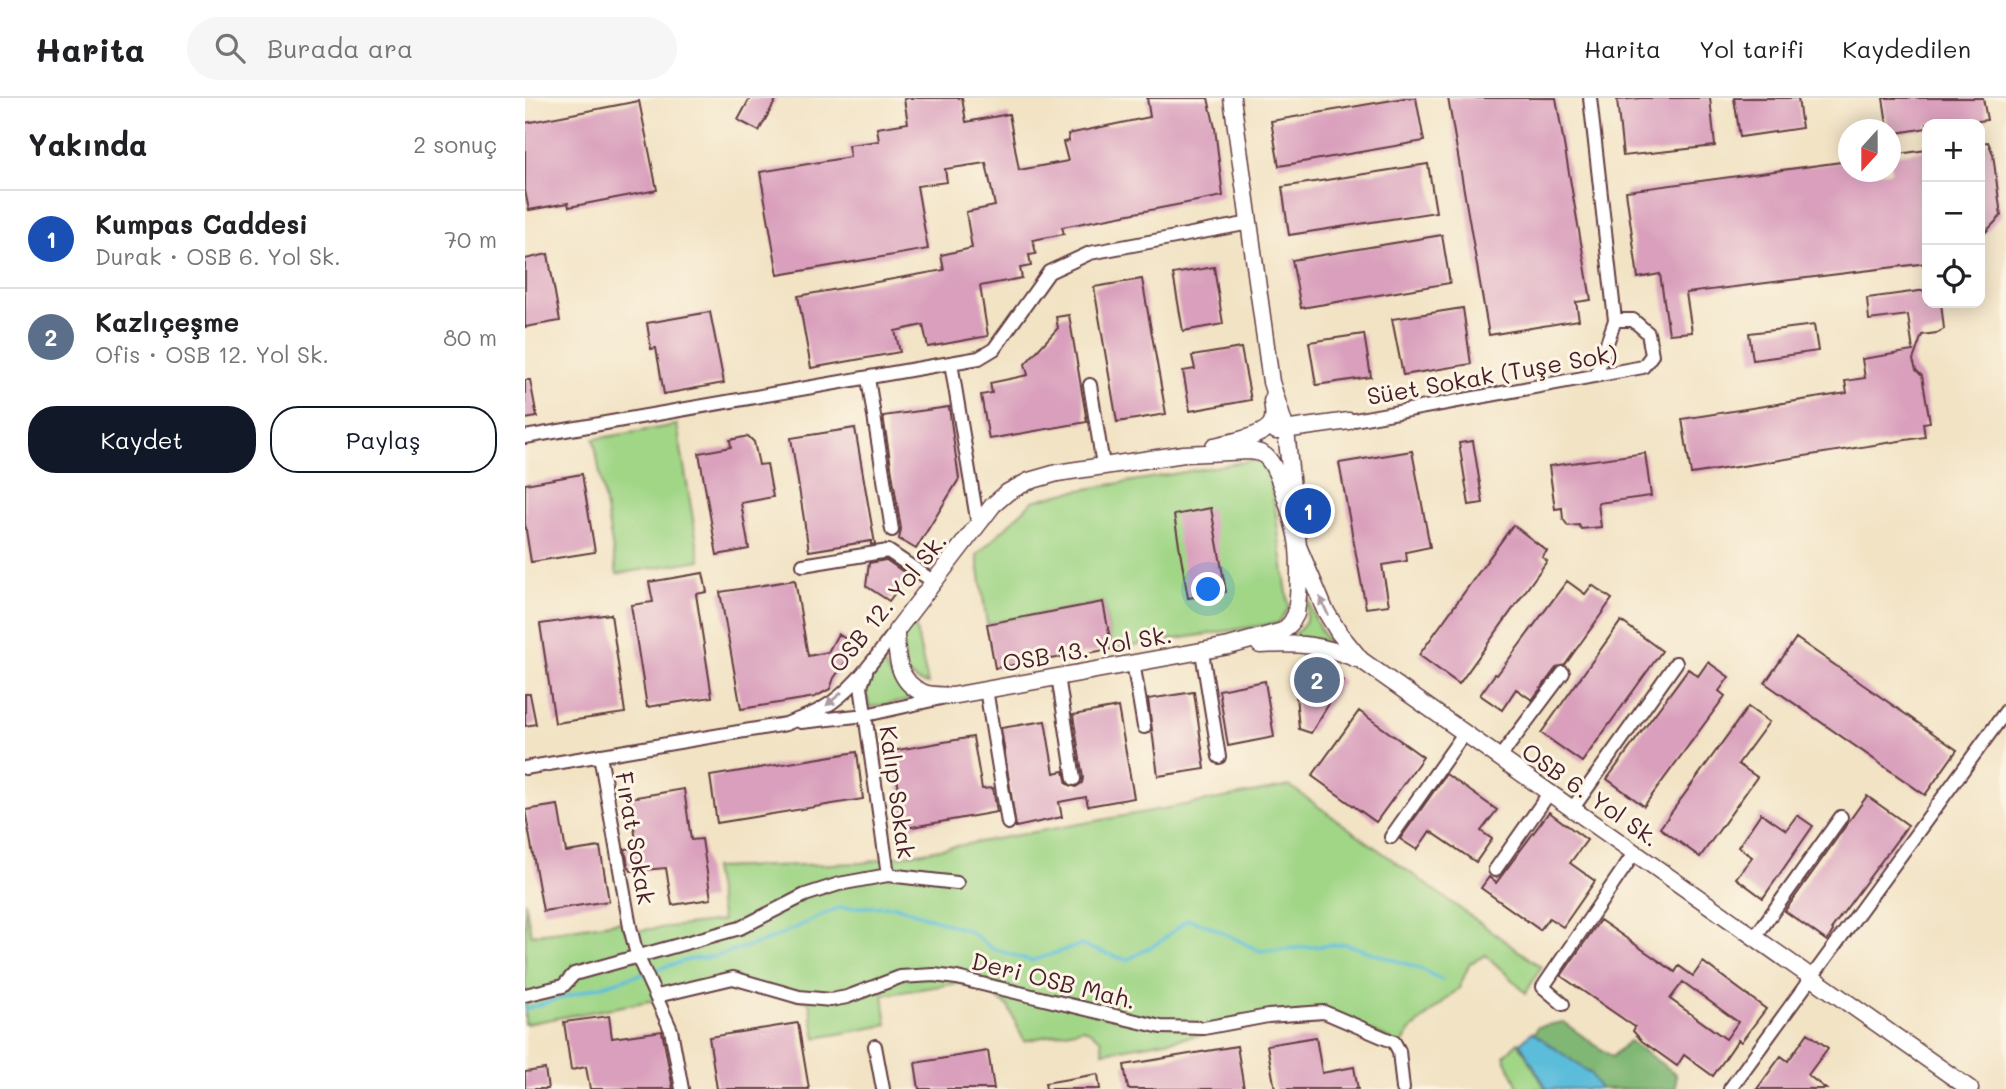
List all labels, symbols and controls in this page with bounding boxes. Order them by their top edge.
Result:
search box [187,17,677,80]
text: Harita [35,27,145,70]
icon: search [211,29,249,67]
text: Burada ara [267,31,413,65]
text: Harita [1584,33,1661,64]
text: Yol tarifi [1699,33,1804,64]
text: Kaydedilen [1842,33,1971,64]
north arrow [1838,119,1901,182]
map controls [1922,119,1985,308]
button: + [1922,119,1985,182]
text: Yakında [28,124,147,164]
text: 2 sonuç [413,129,497,159]
button: − [1922,182,1985,245]
text: Kumpas Caddesi [95,207,308,241]
text: 1 [46,224,56,254]
text: 70 m [444,224,497,254]
text: Durak · OSB 6. Yol Sk. [95,241,341,271]
button: locate [1922,245,1985,308]
text: Kazlıçeşme [95,305,239,339]
text: 2 [45,322,57,352]
text: 80 m [443,322,497,352]
street label: Süet Sokak (Tuşe Sok) [1364,337,1620,411]
text: Ofis · OSB 12. Yol Sk. [95,339,329,369]
button: Kaydet [28,406,256,473]
button: Paylaş [270,406,497,473]
pin: 1 [1285,485,1331,537]
street label: OSB 12. Yol Sk. [821,526,953,678]
your location [1191,572,1225,606]
one-way arrow [1319,596,1330,616]
street label: OSB 13. Yol Sk. [1000,618,1174,678]
pin: 2 [1294,654,1340,706]
one-way arrow [825,691,842,706]
street label: Kalıp Sokak [873,724,923,860]
street label: OSB 6. Yol Sk. [1516,735,1666,853]
street label: Fırat Sokak [609,769,663,907]
street label: Deri OSB Mah. [969,945,1139,1015]

